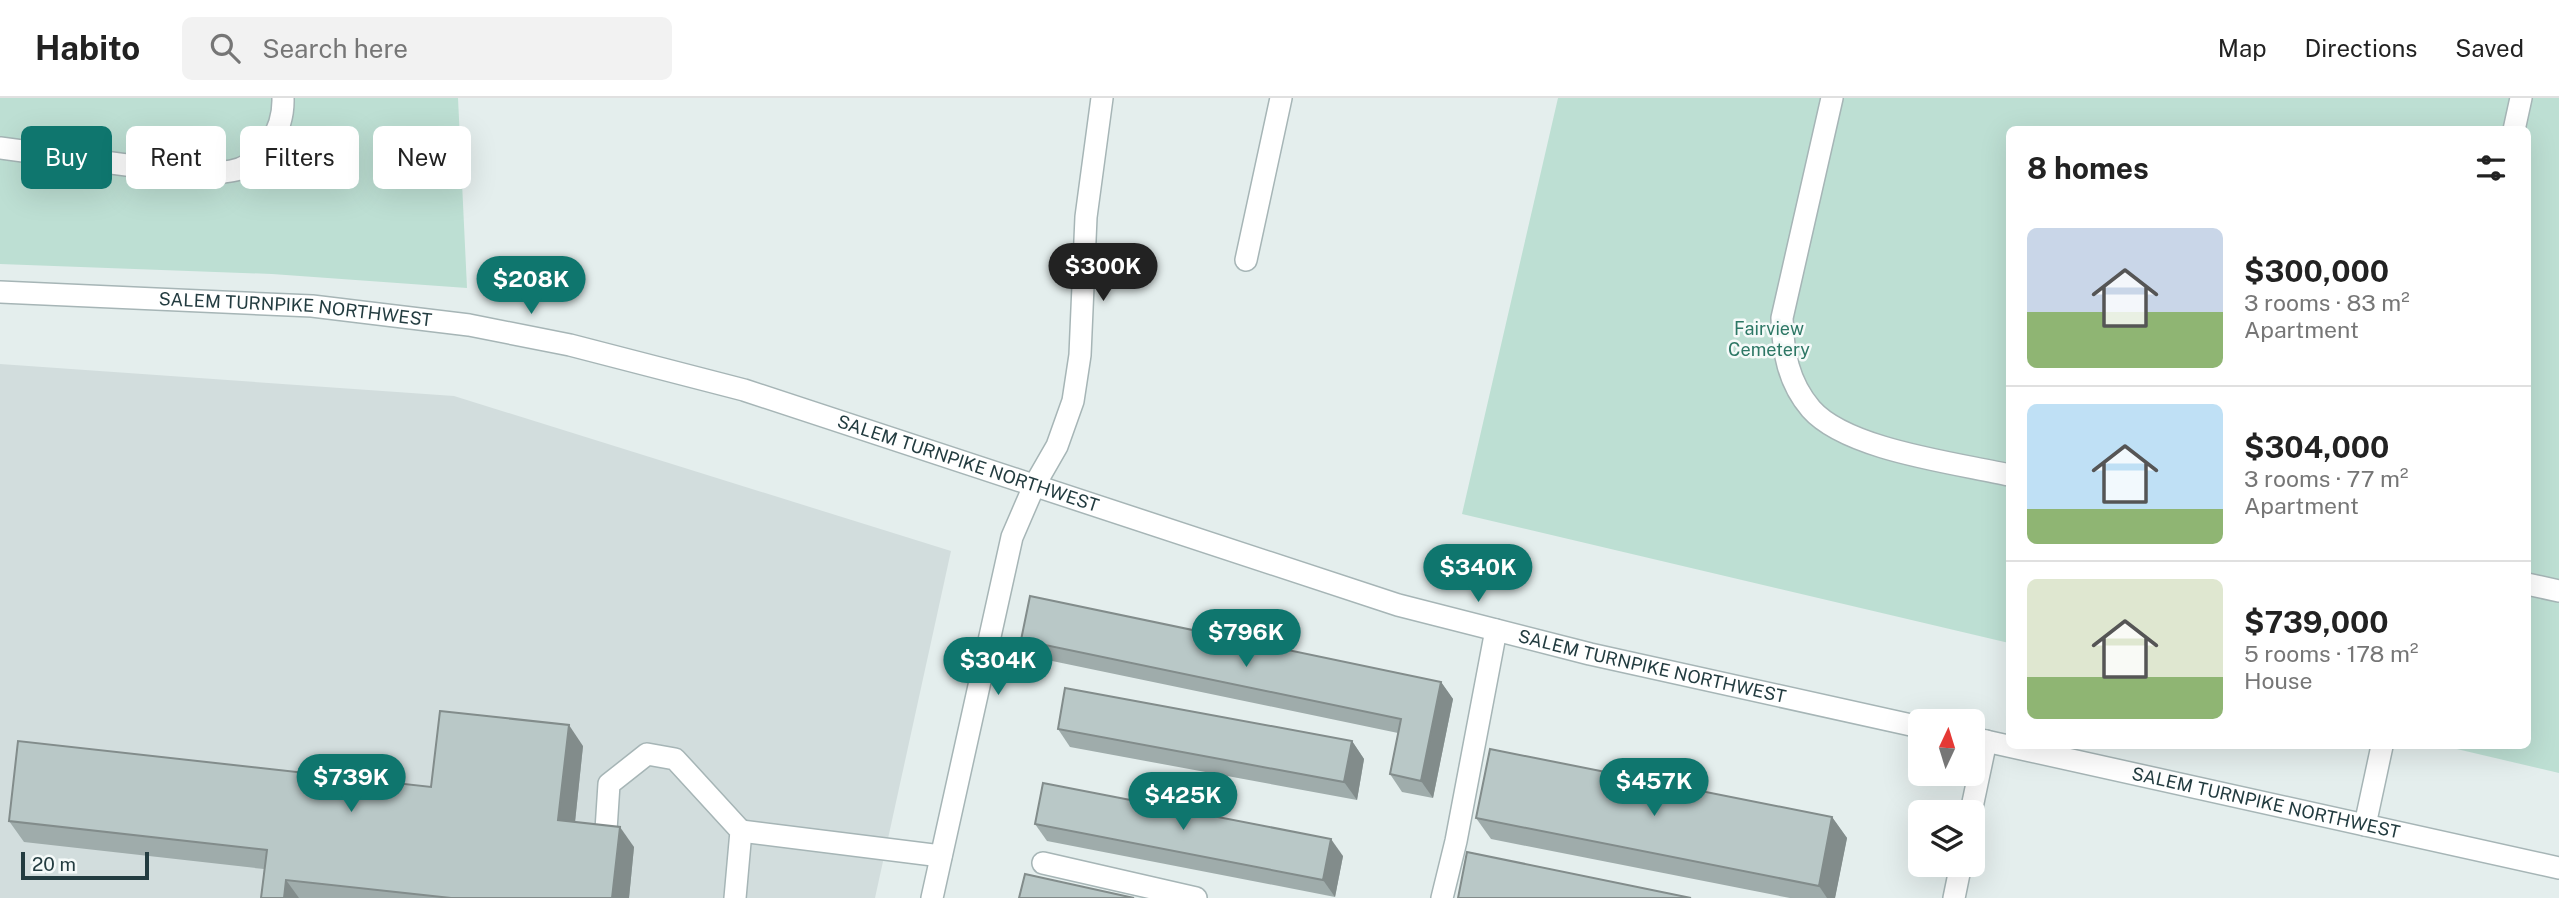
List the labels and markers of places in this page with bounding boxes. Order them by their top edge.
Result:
pin: $300K [1054,244,1152,303]
pin: $208K [482,256,580,316]
pin: $340K [1429,545,1527,604]
pin: $796K [1197,610,1295,669]
pin: $304K [949,638,1047,697]
pin: $739K [302,754,400,814]
pin: $457K [1605,758,1703,818]
pin: $425K [1134,772,1232,832]

